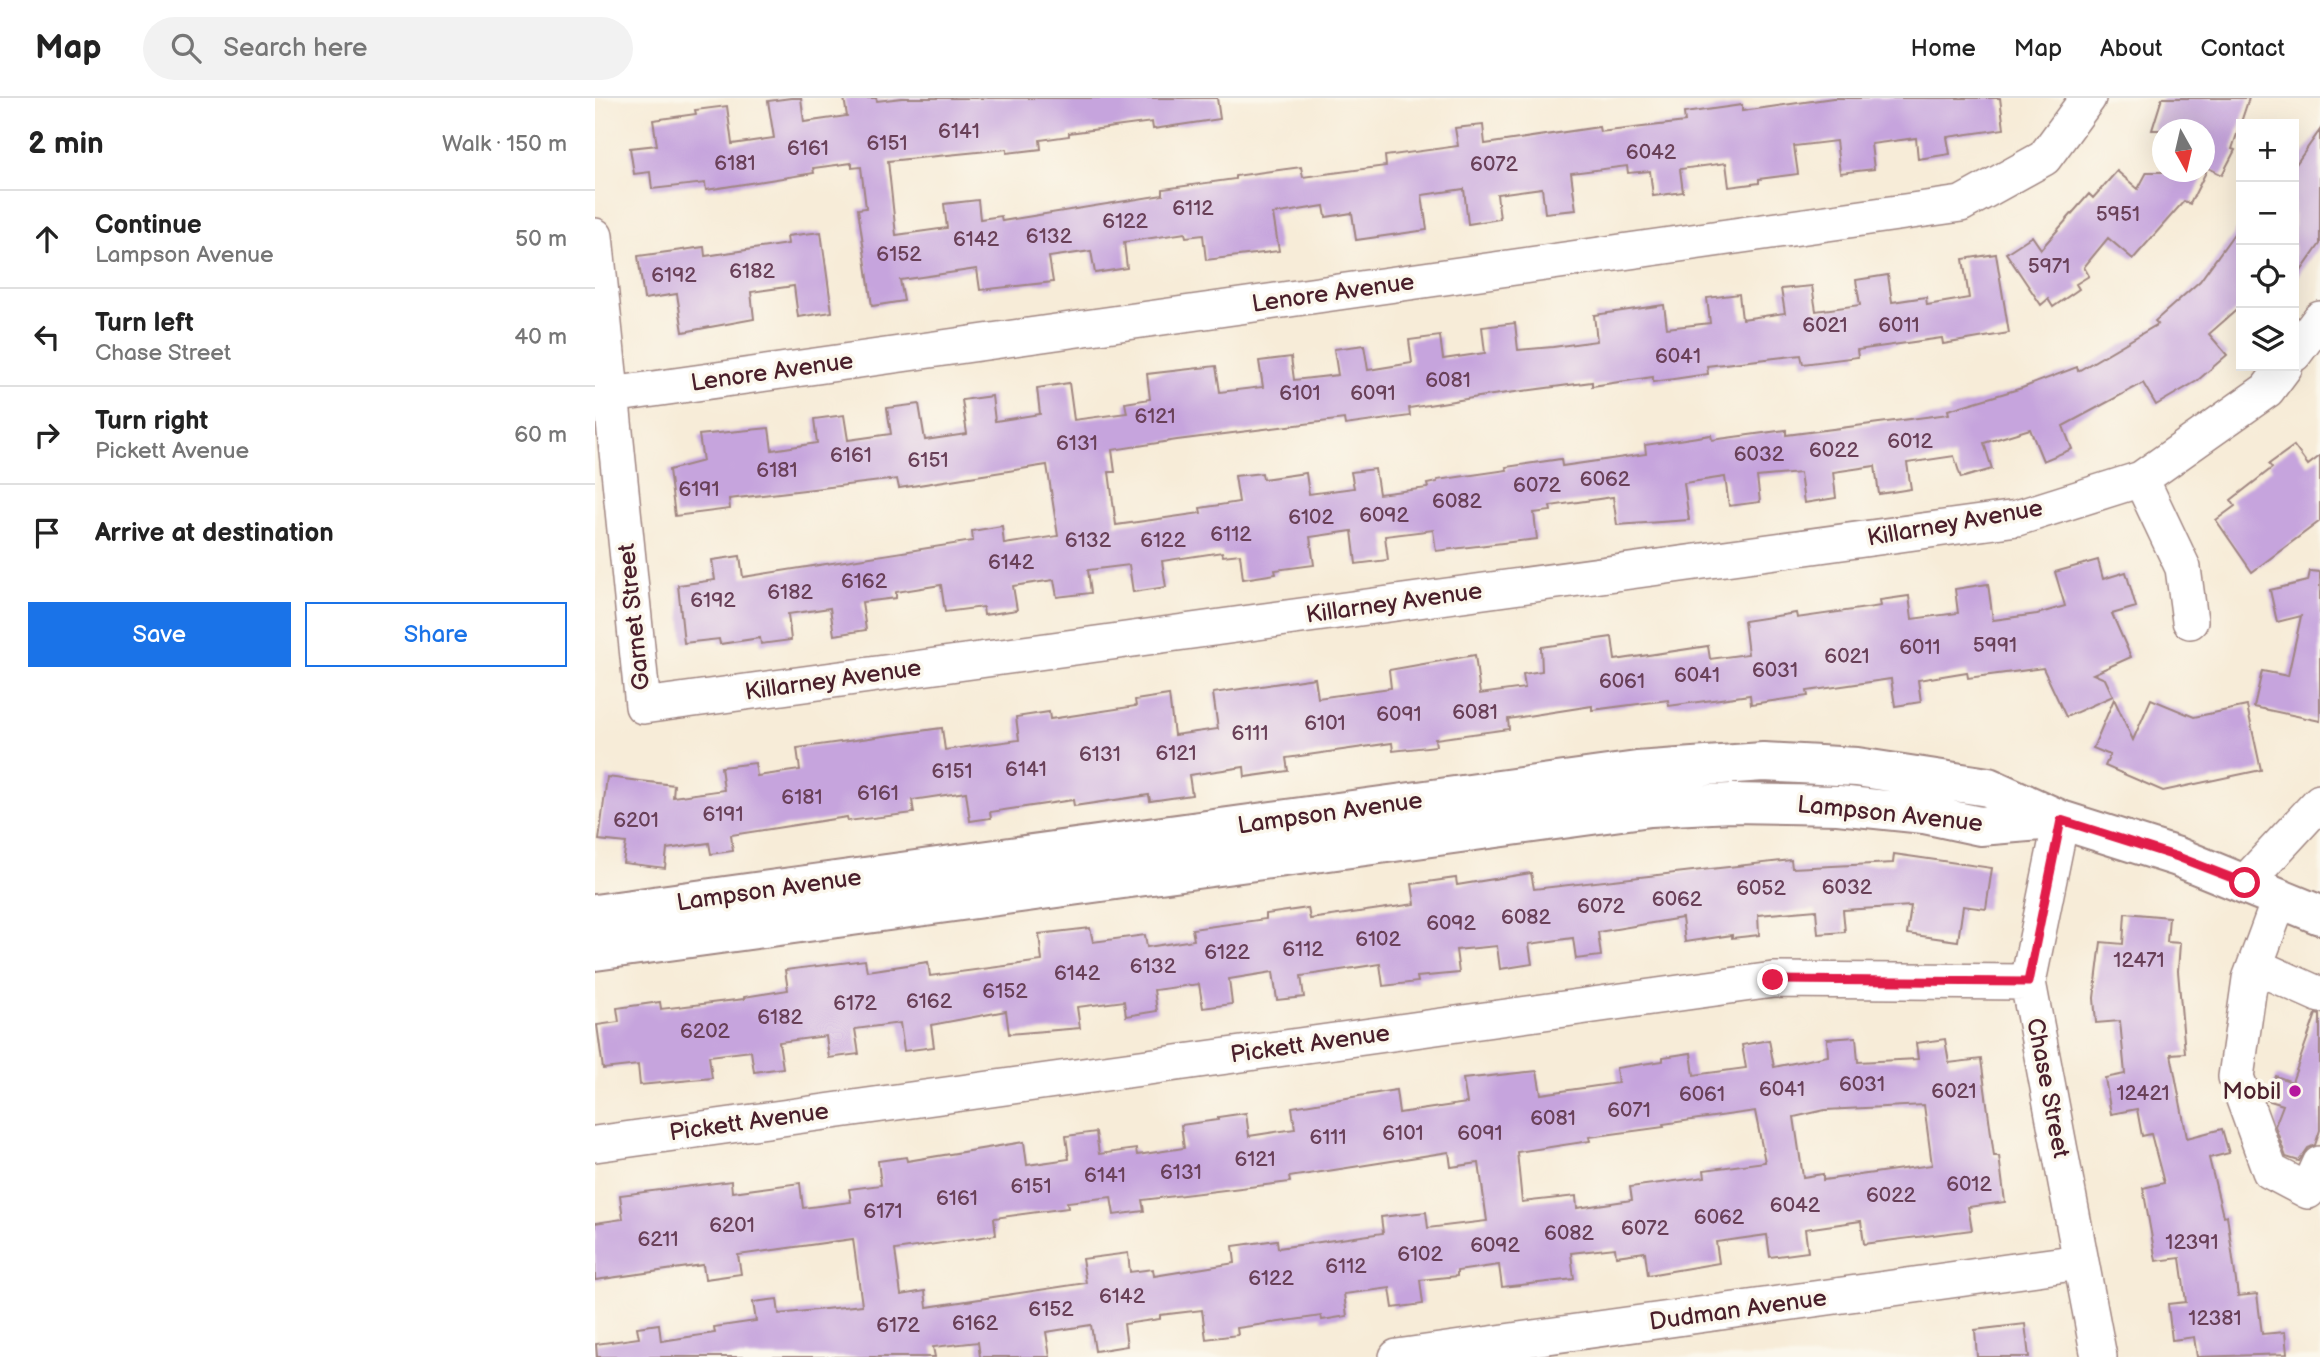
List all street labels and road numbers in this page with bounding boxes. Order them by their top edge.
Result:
street label: Lenore Avenue [1250,267,1416,319]
street label: Lenore Avenue [689,346,855,398]
street label: Killarney Avenue [1865,493,2045,553]
street label: Garnet Street [612,542,656,692]
street label: Killarney Avenue [1304,576,1484,630]
street label: Killarney Avenue [743,653,923,707]
street label: Lampson Avenue [1236,786,1424,840]
street label: Lampson Avenue [1796,790,1984,838]
street label: Lampson Avenue [675,863,863,917]
street label: Chase Street [2020,1016,2076,1161]
street label: Pickett Avenue [1228,1018,1392,1070]
street label: Pickett Avenue [667,1096,831,1148]
street label: Dudman Avenue [1648,1283,1828,1337]

